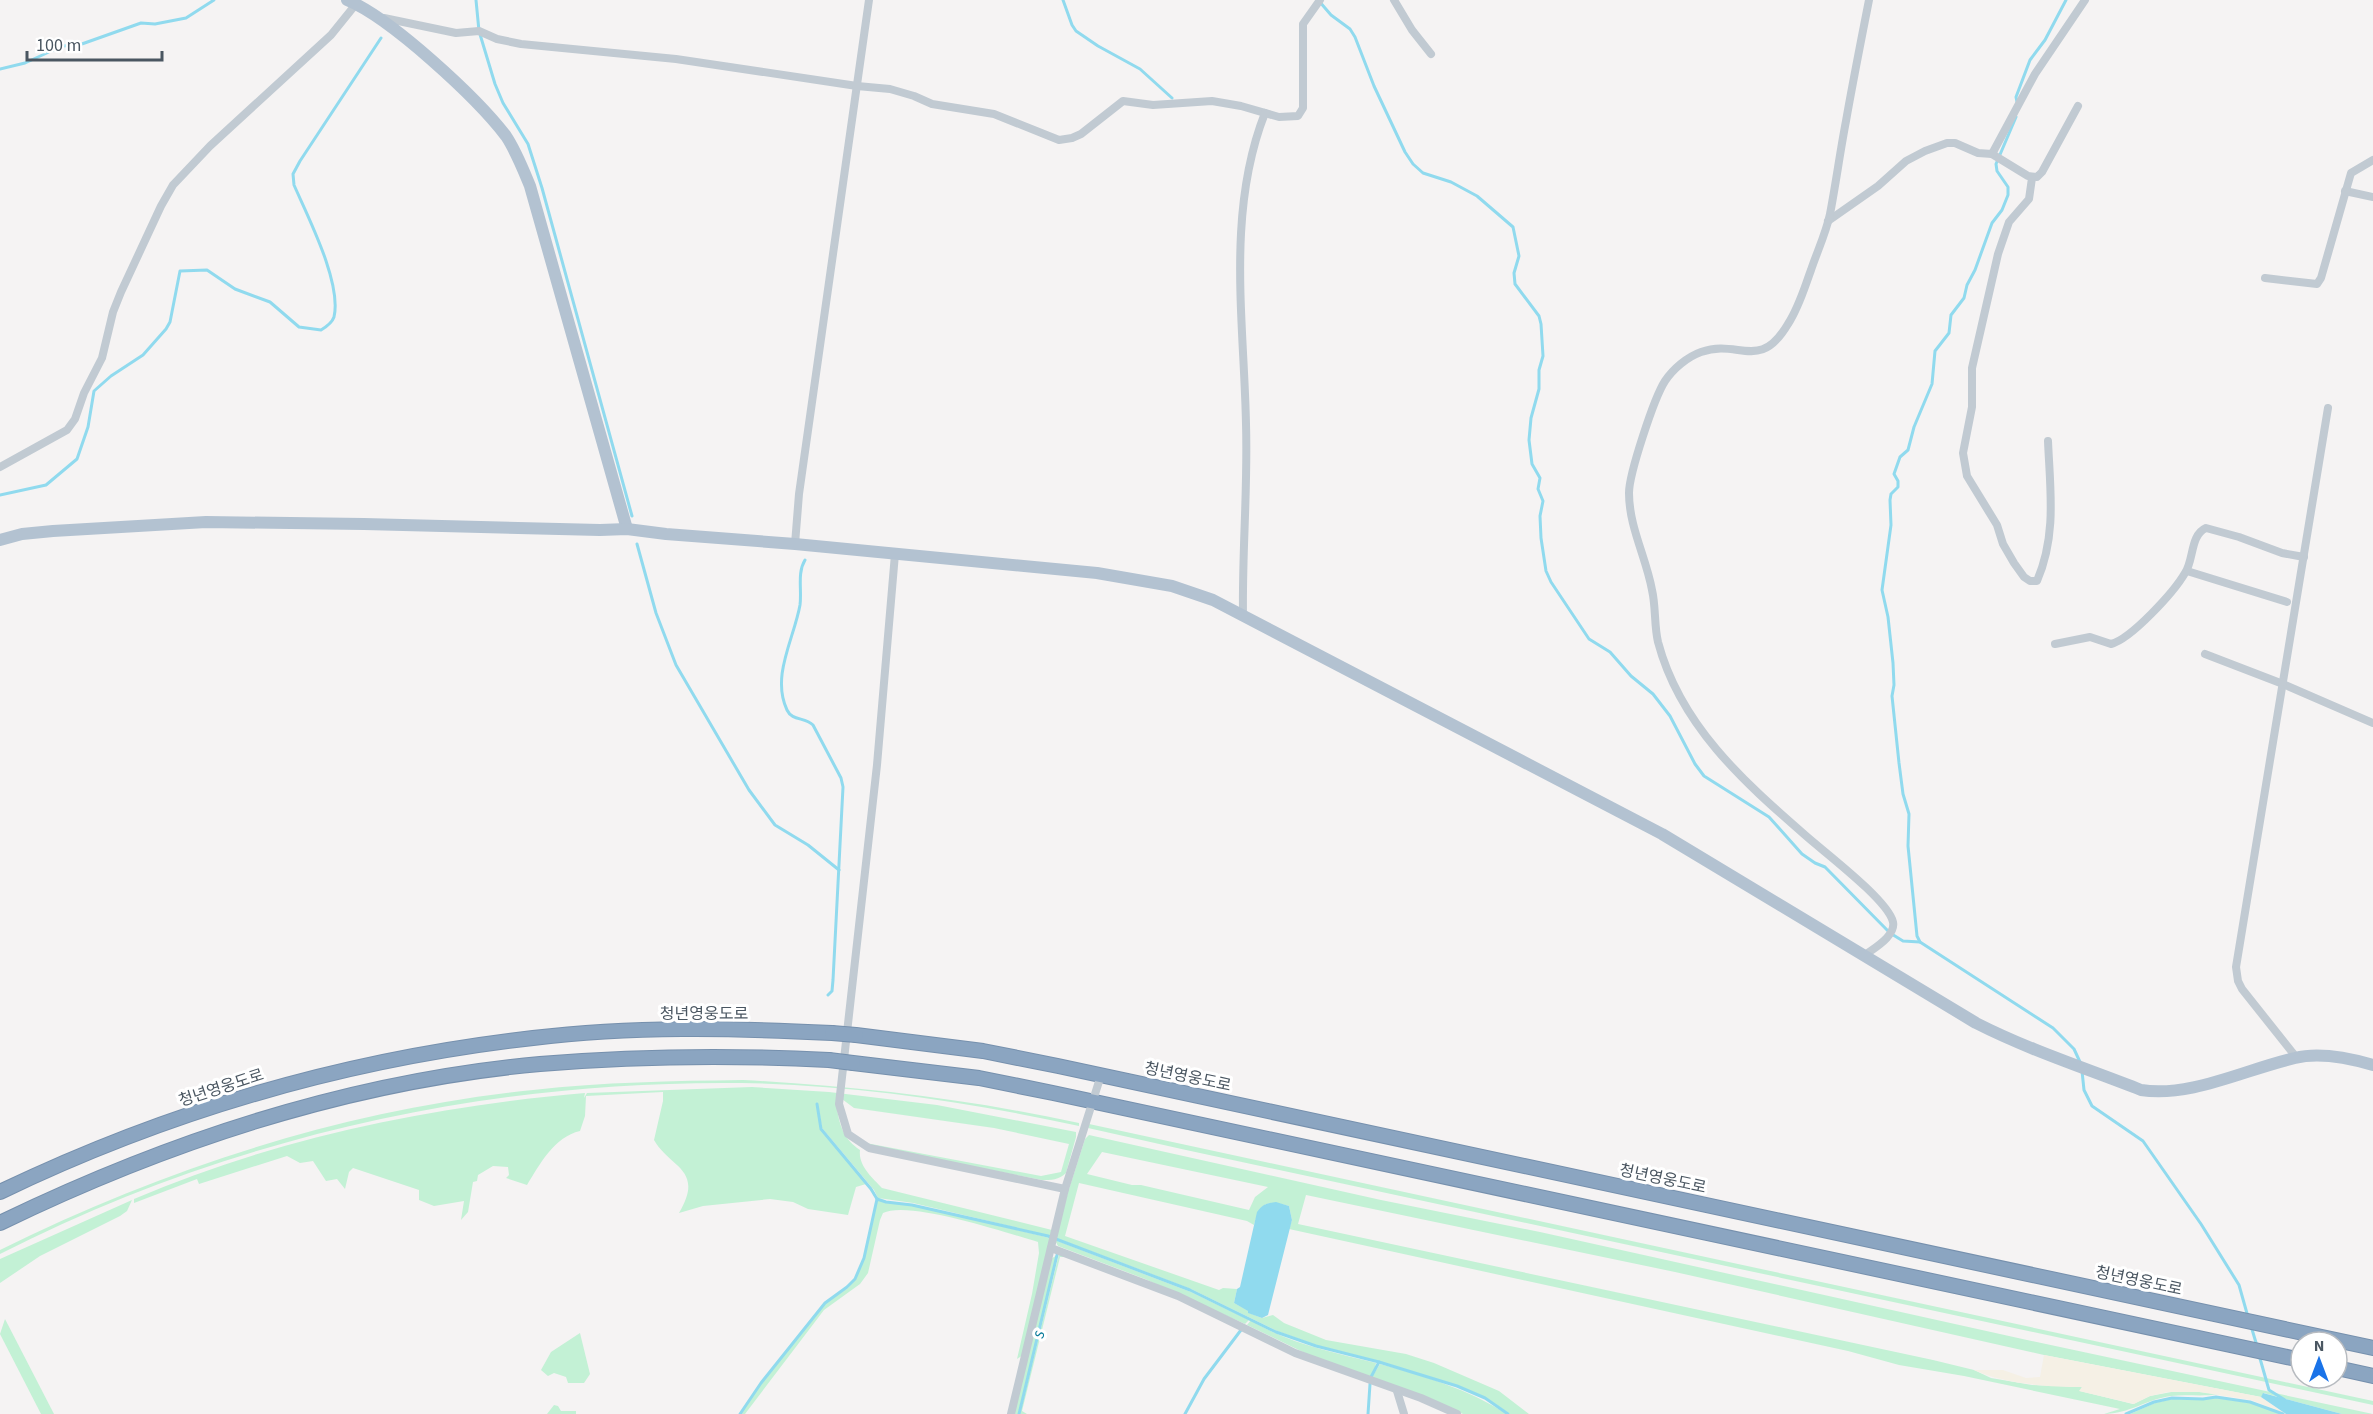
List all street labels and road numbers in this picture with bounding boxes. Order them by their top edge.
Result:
street label: 청년영웅도로 [660,1003,748,1025]
street label: 청년영웅도로 [1142,1057,1234,1097]
street label: 청년영웅도로 [176,1064,267,1112]
street label: 청년영웅도로 [1617,1159,1709,1199]
street label: 청년영웅도로 [2093,1261,2185,1301]

